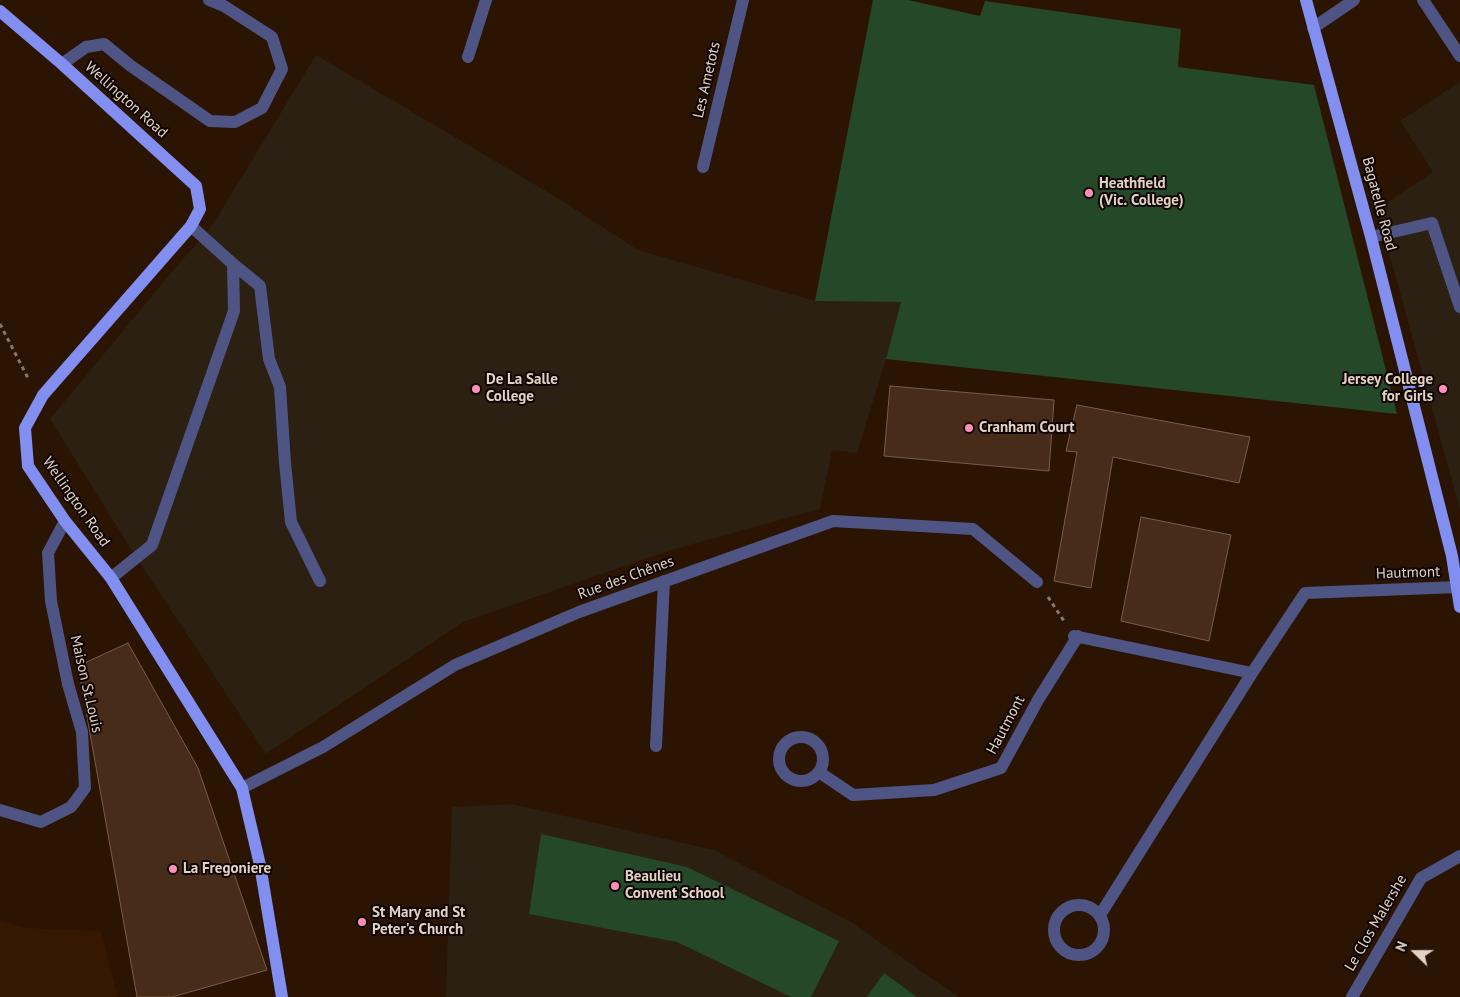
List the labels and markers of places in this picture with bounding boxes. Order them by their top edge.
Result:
place label: Heathfield (Vic. College) [1099,175,1184,210]
marker: Heathfield (Vic. College) [1083,187,1095,199]
place label: De La Salle College [486,371,558,406]
place label: Jersey College for Girls [1342,371,1433,406]
marker: De La Salle College [470,383,482,395]
marker: Jersey College for Girls [1437,383,1449,395]
place label: Cranham Court [979,419,1075,437]
marker: Cranham Court [963,422,975,434]
place label: La Fregoniere [183,860,271,878]
marker: La Fregoniere [167,863,179,875]
place label: Beaulieu Convent School [625,868,724,903]
marker: Beaulieu Convent School [609,880,621,892]
place label: St Mary and St Peter's Church [372,904,465,939]
marker: St Mary and St Peter's Church [356,916,368,928]

